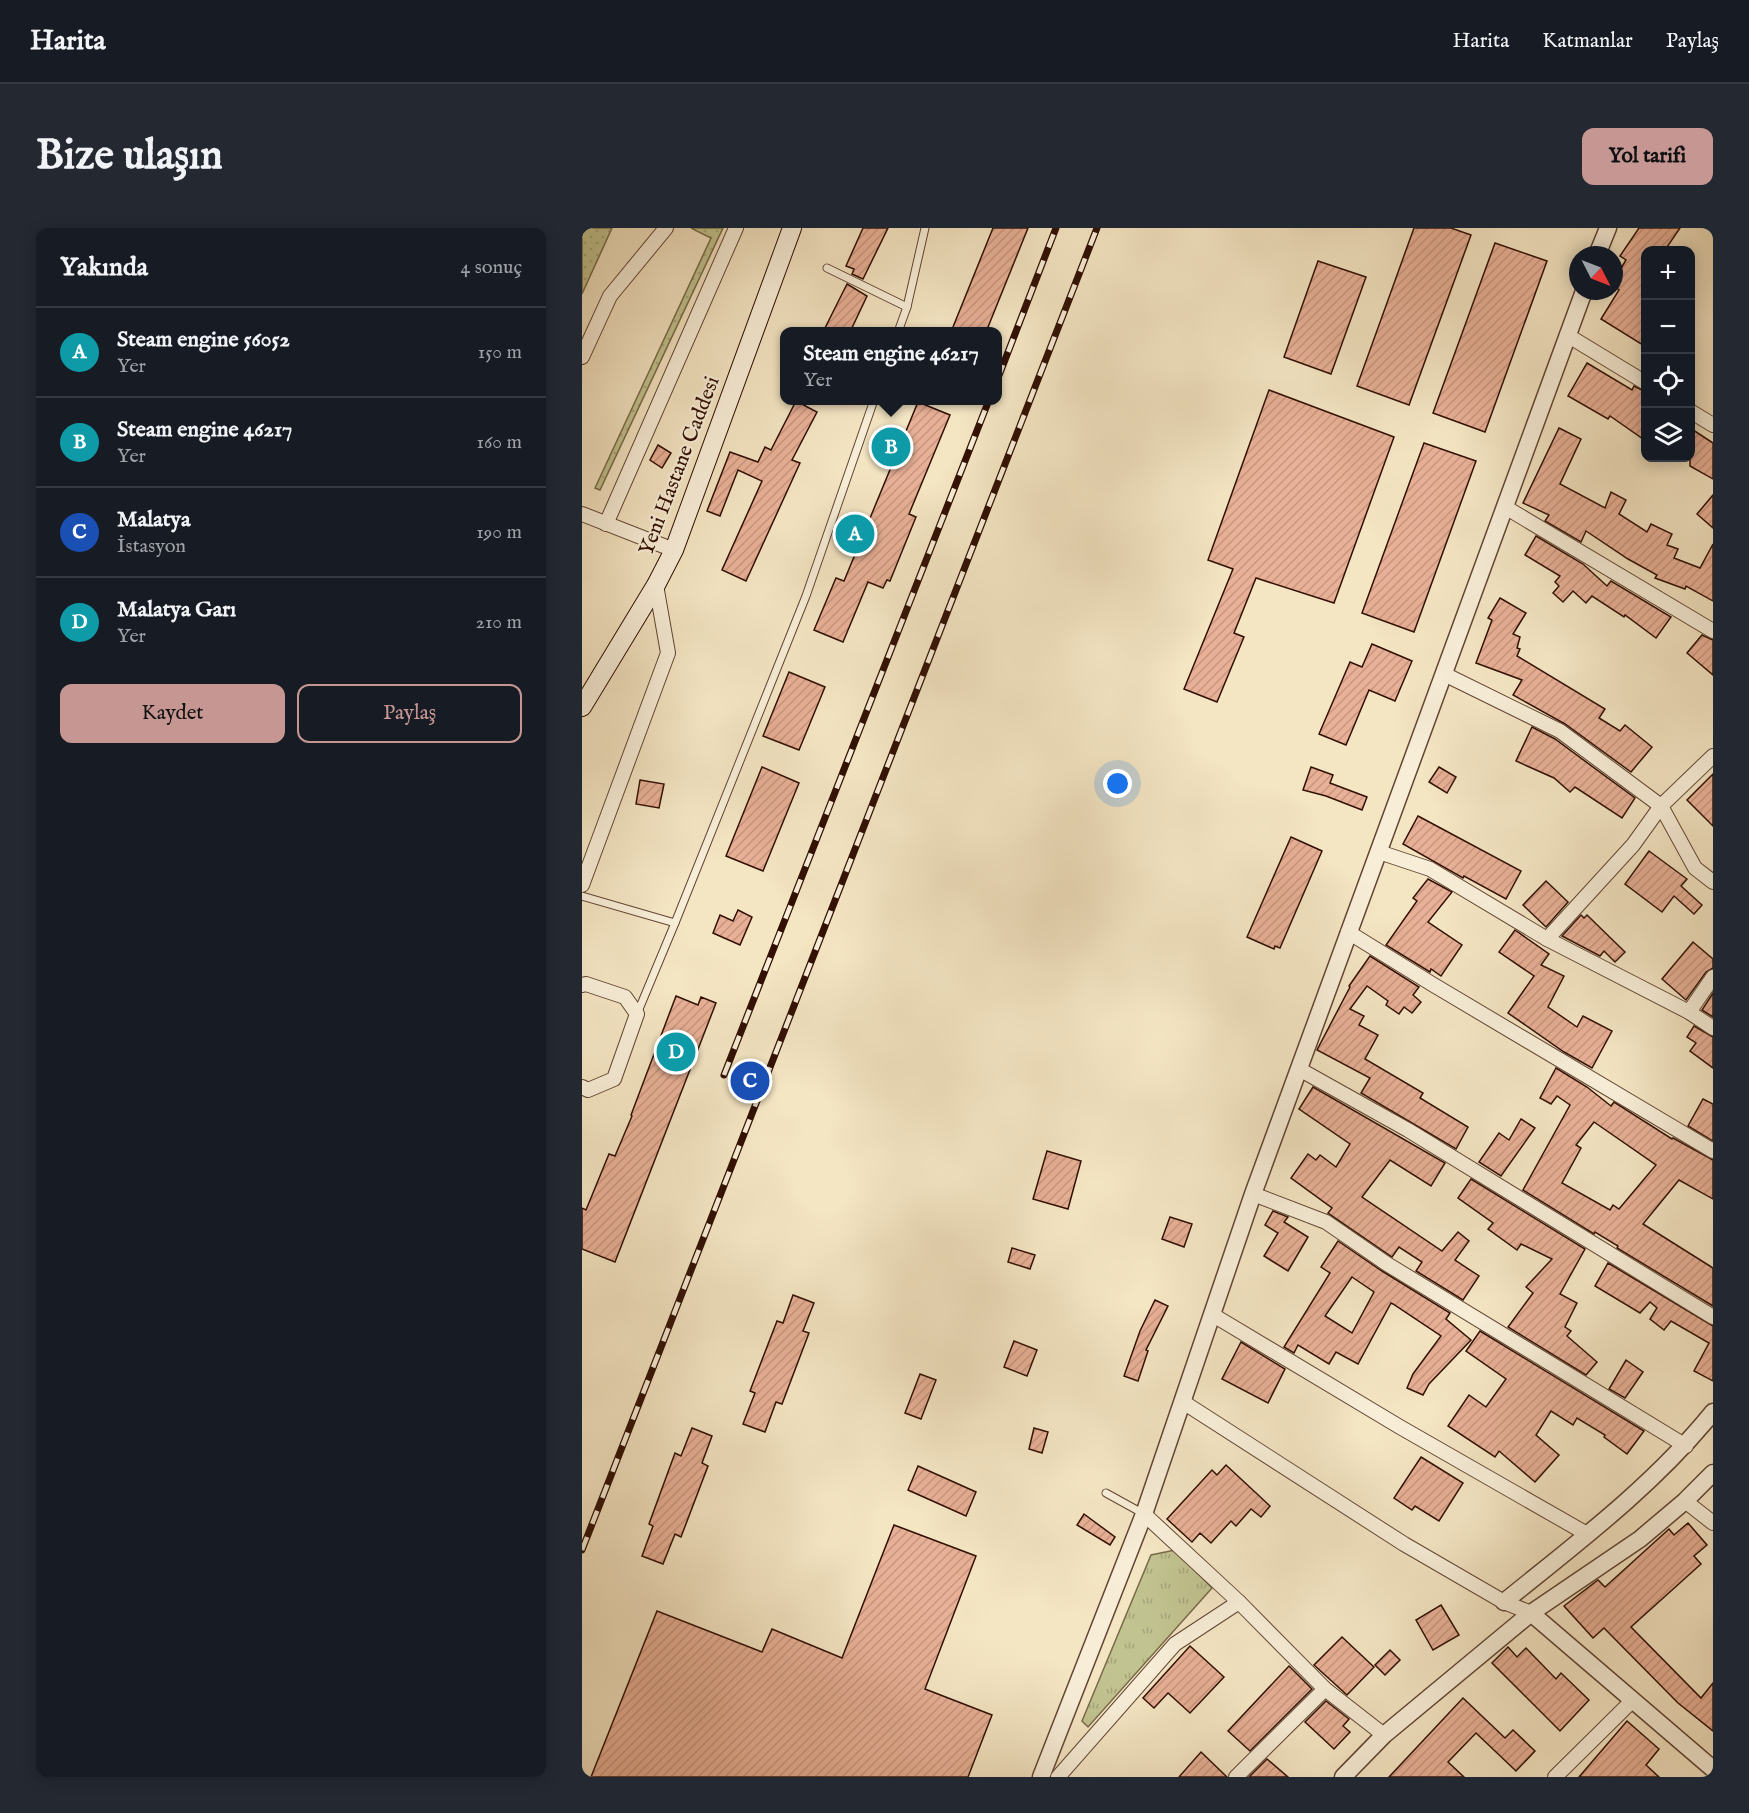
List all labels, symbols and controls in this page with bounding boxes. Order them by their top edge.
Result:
text: Harita [30,24,106,59]
text: Harita [1453,28,1509,55]
text: Katmanlar [1542,28,1633,55]
text: Paylaş [1666,28,1719,55]
button: Yol tarifi [1582,128,1713,185]
text: Bize ulaşın [36,130,223,183]
north arrow [1569,246,1623,300]
map controls [1641,246,1695,462]
button: + [1641,246,1695,300]
text: Yakında [60,251,148,284]
text: 4 sonuç [461,255,522,280]
button: − [1641,300,1695,354]
text: Steam engine 56052 [117,326,290,354]
popup [780,327,1002,405]
text: A [73,340,86,365]
text: 150 m [478,340,522,365]
text: Steam engine 46217 [803,340,979,368]
text: Yer [117,354,146,379]
button: locate [1641,354,1695,408]
text: Yer [803,368,832,393]
street label: Yeni Hastane Caddesi [633,373,727,559]
button: layers [1641,408,1695,462]
text: Steam engine 46217 [117,416,292,444]
pin: B [872,424,910,470]
text: B [73,430,86,455]
text: 160 m [476,430,522,455]
text: Yer [117,444,146,469]
text: Malatya [117,506,190,534]
pin: A [836,512,874,556]
text: C [72,520,87,545]
text: 190 m [476,520,522,545]
text: İstasyon [117,534,186,559]
text: Malatya Garı [117,596,236,624]
text: D [71,610,88,635]
text: 210 m [476,610,522,635]
text: Yer [117,624,146,649]
button: Kaydet [60,684,285,743]
button: Paylaş [297,684,522,743]
your location [1103,769,1132,798]
pin: D [656,1030,695,1074]
pin: C [730,1058,770,1104]

